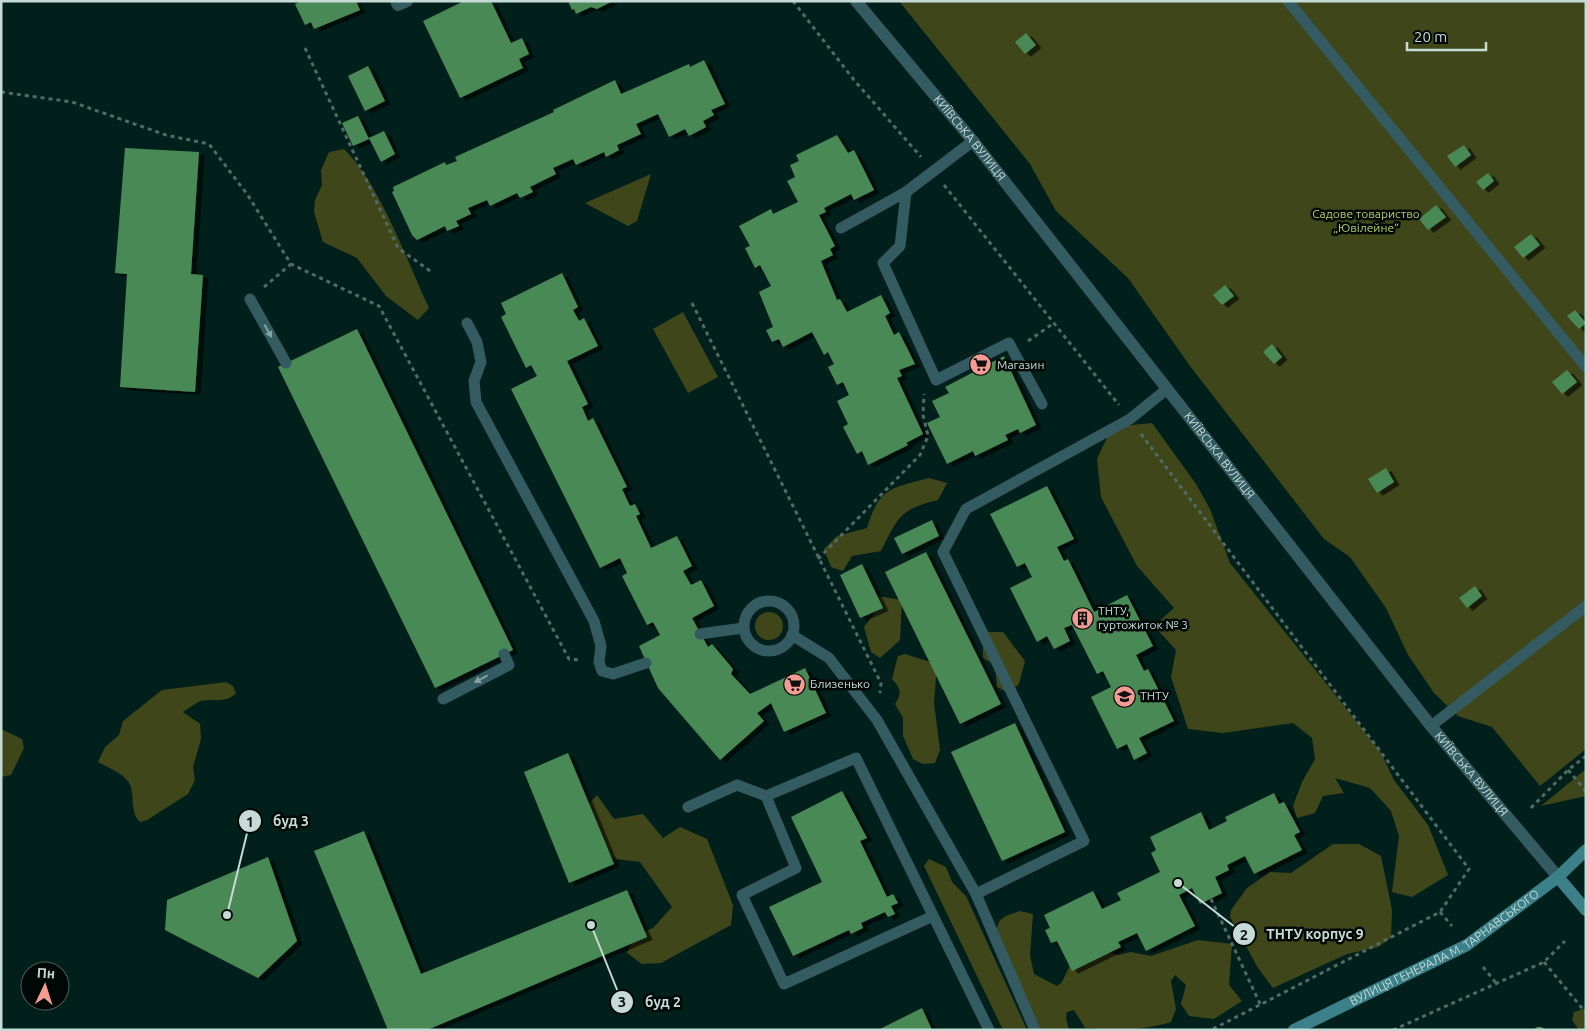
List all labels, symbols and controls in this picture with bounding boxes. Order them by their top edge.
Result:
scale bar [1407,20,1486,52]
text: 20 m [1414,28,1447,45]
street label: КИЇВСЬКА ВУЛИЦЯ [932,92,1008,183]
park label: Садове товариство „Ювілейне“ [1312,207,1420,234]
one-way arrow [264,325,273,338]
supermarket icon: Магазин [969,353,993,377]
place label: Магазин [997,358,1044,371]
street label: КИЇВСЬКА ВУЛИЦЯ [1182,410,1257,501]
place label: ТНТУ, гуртожиток № 3 [1098,604,1188,631]
building icon: ТНТУ, гуртожиток № 3 [1070,606,1094,630]
supermarket icon: Близенько [782,672,806,696]
one-way arrow [474,675,488,683]
place label: Близенько [810,677,870,690]
school or university icon: ТНТУ [1112,684,1136,708]
place label: ТНТУ [1140,689,1169,702]
street label: КИЇВСЬКА ВУЛИЦЯ [1433,729,1511,818]
callout: буд 3 [238,807,319,836]
text: 1 [246,813,254,830]
text: буд 3 [273,813,309,829]
street label: ВУЛИЦЯ ГЕНЕРАЛА М. ТАРНАВСЬКОГО [1348,887,1541,1008]
callout: ТНТУ корпус 9 [1232,920,1374,949]
text: 2 [1240,926,1248,943]
text: ТНТУ корпус 9 [1266,926,1364,942]
north arrow [20,961,70,1011]
text: Пн [36,964,56,982]
callout: буд 2 [610,987,691,1016]
text: 3 [618,993,626,1010]
text: буд 2 [645,994,681,1010]

